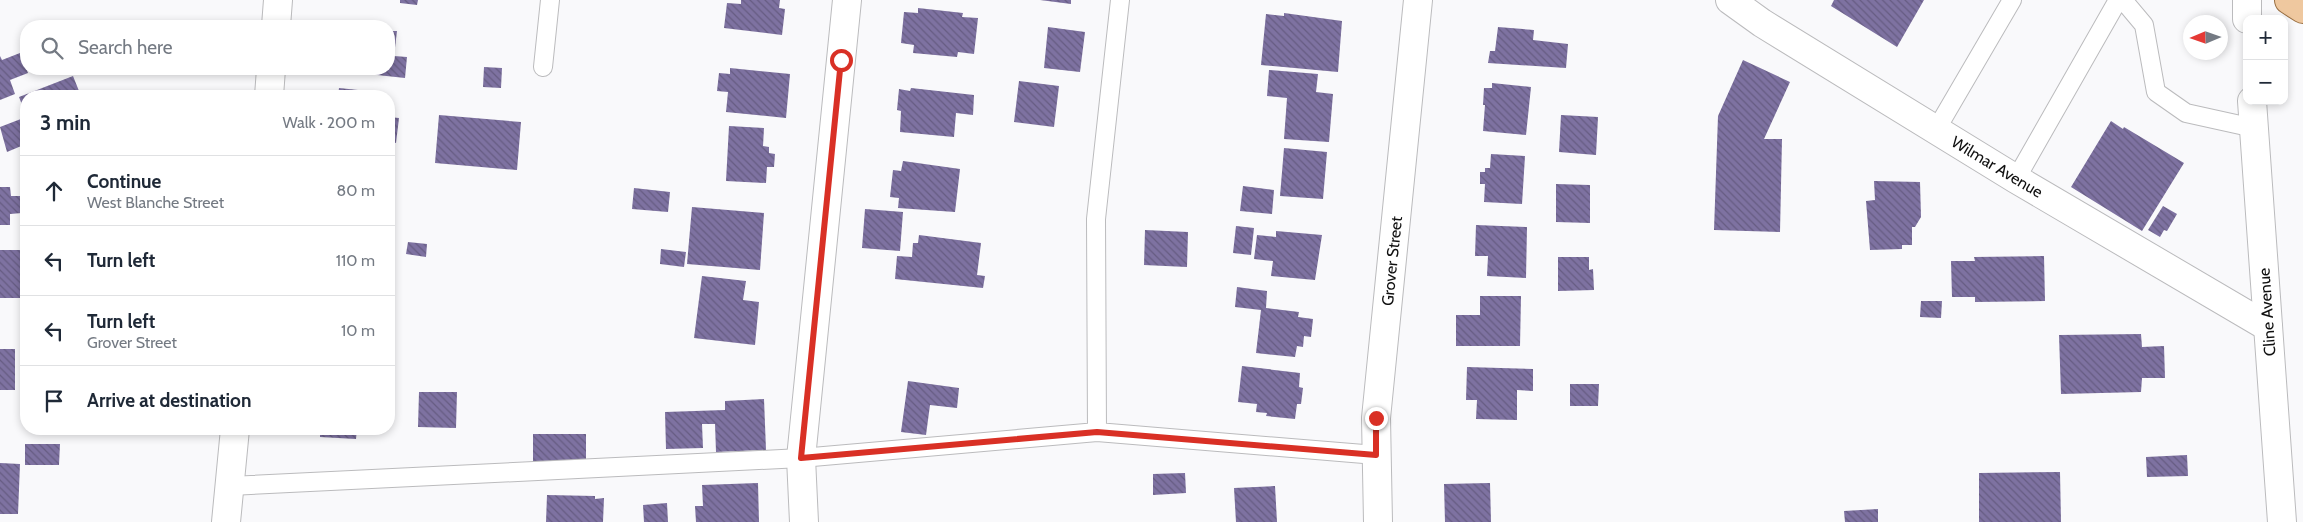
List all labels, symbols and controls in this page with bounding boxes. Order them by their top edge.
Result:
north arrow [2183,15,2228,60]
map controls [2243,15,2288,105]
button: + [2243,15,2288,60]
search box [20,20,395,75]
icon: search [38,34,66,62]
text: Search here [78,36,172,59]
route start [830,49,853,72]
button: − [2243,60,2288,105]
text: 3 min [40,110,91,135]
text: Walk · 200 m [283,113,375,132]
street label: Wilmar Avenue [1948,132,2046,202]
text: Continue [87,170,161,193]
icon: ahead [40,177,68,205]
text: 80 m [337,181,375,200]
text: West Blanche Street [87,193,224,212]
street label: Grover Street [1378,215,1406,307]
icon: left [40,247,68,275]
text: Turn left [87,249,155,272]
text: 110 m [336,251,375,270]
street label: Cline Avenue [2254,267,2280,357]
text: Turn left [87,310,155,333]
icon: left [40,317,68,345]
text: 10 m [341,321,375,340]
text: Grover Street [87,333,177,352]
icon: arrive [40,387,68,415]
text: Arrive at destination [87,389,251,412]
route end [1365,407,1388,430]

